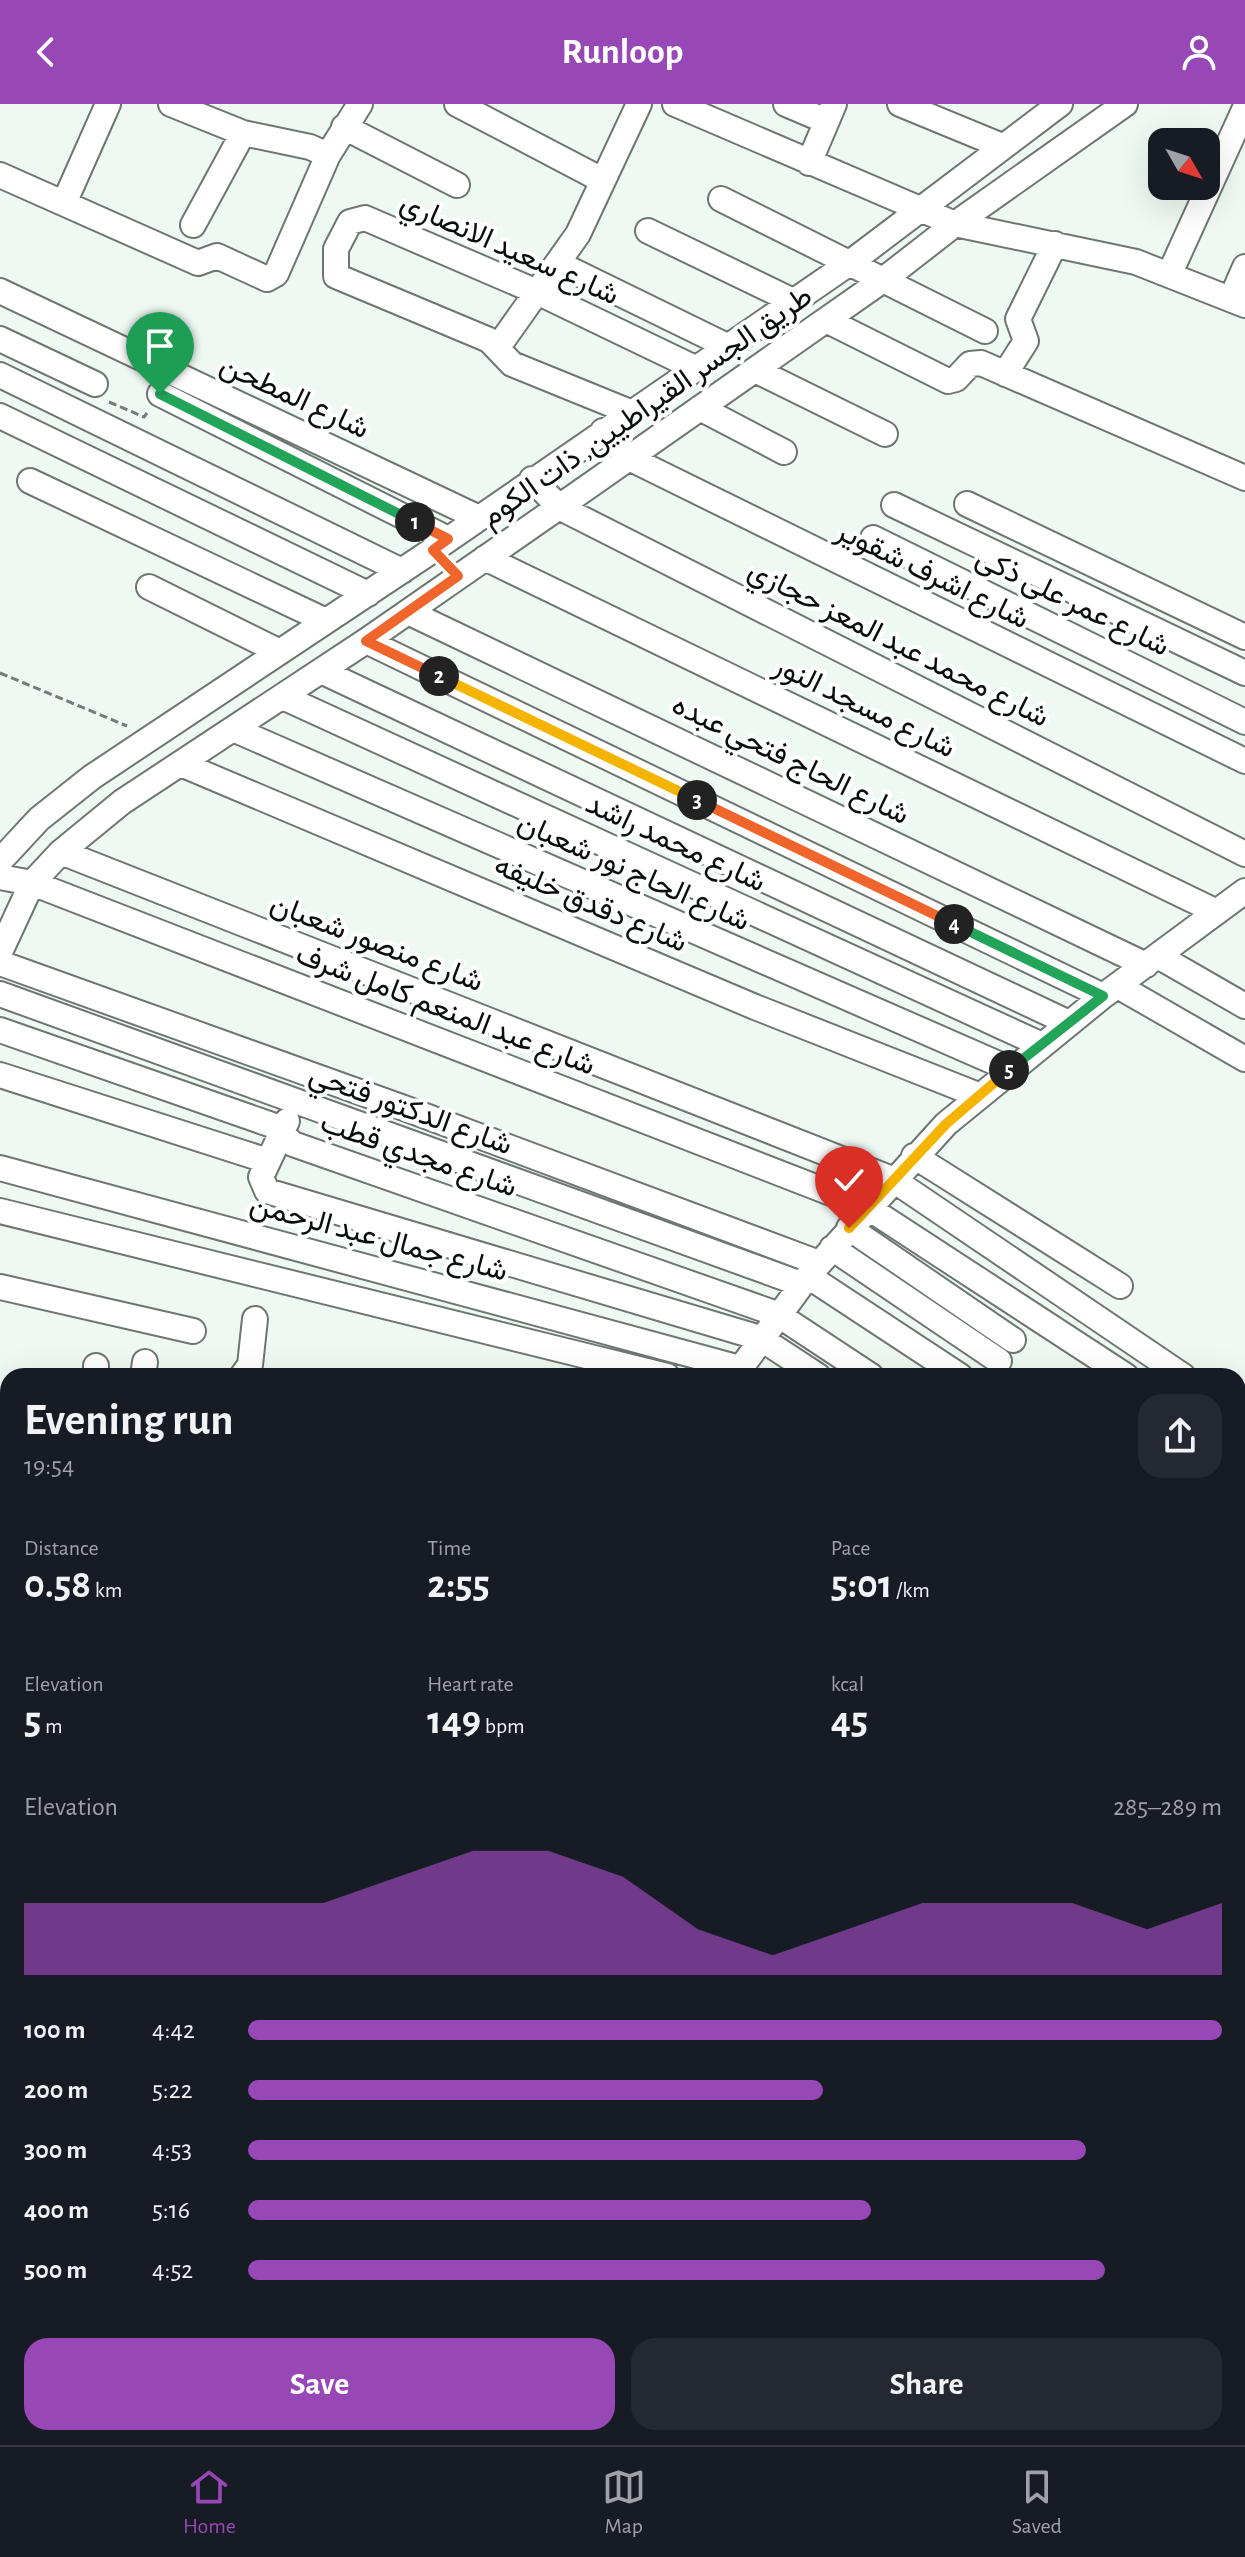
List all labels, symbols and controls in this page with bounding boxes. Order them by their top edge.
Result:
icon: back [24,30,68,74]
icon: person [1177,30,1221,74]
text: Runloop [562,34,683,70]
north arrow [1148,128,1220,200]
map controls [1148,128,1220,200]
street label: شارع سعيد الانصاري [393,187,623,318]
street label: طريق الجسر القيراطيين, ذات الكوم [475,281,819,535]
pin [126,312,194,394]
icon: arrive [138,324,182,368]
street label: شارع المطحن [214,349,374,448]
pin: 1 [395,502,435,542]
text: 1 [411,511,419,533]
street label: شارع اشرف شقوير [829,515,1034,638]
street label: شارع عمر على ذكى [969,542,1174,665]
street label: شارع محمد عبد المعز حجازي [740,555,1054,740]
street label: شارع مسجد النور [767,650,960,767]
pin: 2 [419,656,459,696]
text: 2 [434,665,444,687]
street label: شارع الحاج فتحي عبده [664,690,914,837]
pin: 3 [677,780,717,820]
street label: شارع محمد راشد [579,788,770,901]
text: 3 [692,789,702,811]
street label: شارع الحاج نور شعبان [511,807,754,940]
street label: شارع دقدق خليفه [488,850,691,962]
street label: شارع منصور شعبان [265,889,487,1001]
pin: 4 [934,904,974,944]
text: 4 [948,913,960,935]
street label: شارع عبد المنعم كامل شرف [291,939,599,1085]
pin: 5 [989,1050,1029,1090]
street label: شارع الدكتور فتحي [302,1059,516,1168]
text: 5 [1004,1059,1014,1081]
street label: شارع مجدي قطب [314,1107,521,1210]
pin [815,1146,883,1228]
icon: check [827,1158,871,1202]
street label: شارع جمال عبد الرحمن [246,1189,511,1291]
button: share [1138,1394,1222,1478]
text: Evening run [24,1399,233,1443]
text: 19:54 [24,1453,75,1479]
text: Distance [24,1537,99,1559]
text: Time [427,1537,471,1559]
text: Pace [831,1537,870,1559]
text: 0.58 [24,1565,91,1605]
text: 2:55 [427,1565,490,1605]
text: 5:01 [831,1565,892,1605]
text: km [91,1579,122,1601]
text: /km [892,1579,930,1601]
text: Elevation [24,1673,104,1695]
text: Heart rate [427,1673,514,1695]
text: kcal [831,1673,864,1695]
text: 5 [24,1701,41,1741]
text: 149 [427,1701,481,1741]
text: 45 [831,1701,868,1741]
text: m [41,1715,63,1737]
text: bpm [481,1715,525,1737]
text: Elevation [24,1794,118,1820]
text: 285–289 m [1113,1794,1222,1820]
text: 100 m [24,2017,85,2043]
text: 4:42 [152,2017,195,2043]
text: 200 m [24,2077,88,2103]
text: 5:22 [152,2077,192,2103]
text: 300 m [24,2137,87,2163]
text: 4:53 [152,2137,192,2163]
text: 400 m [24,2197,89,2223]
text: 5:16 [152,2197,190,2223]
text: 500 m [24,2257,87,2283]
text: 4:52 [152,2257,193,2283]
button: Save [24,2338,615,2430]
button: Share [631,2338,1222,2430]
tab: Home [183,2465,236,2539]
tab: Map [602,2465,646,2539]
tab: Saved [1012,2465,1062,2539]

